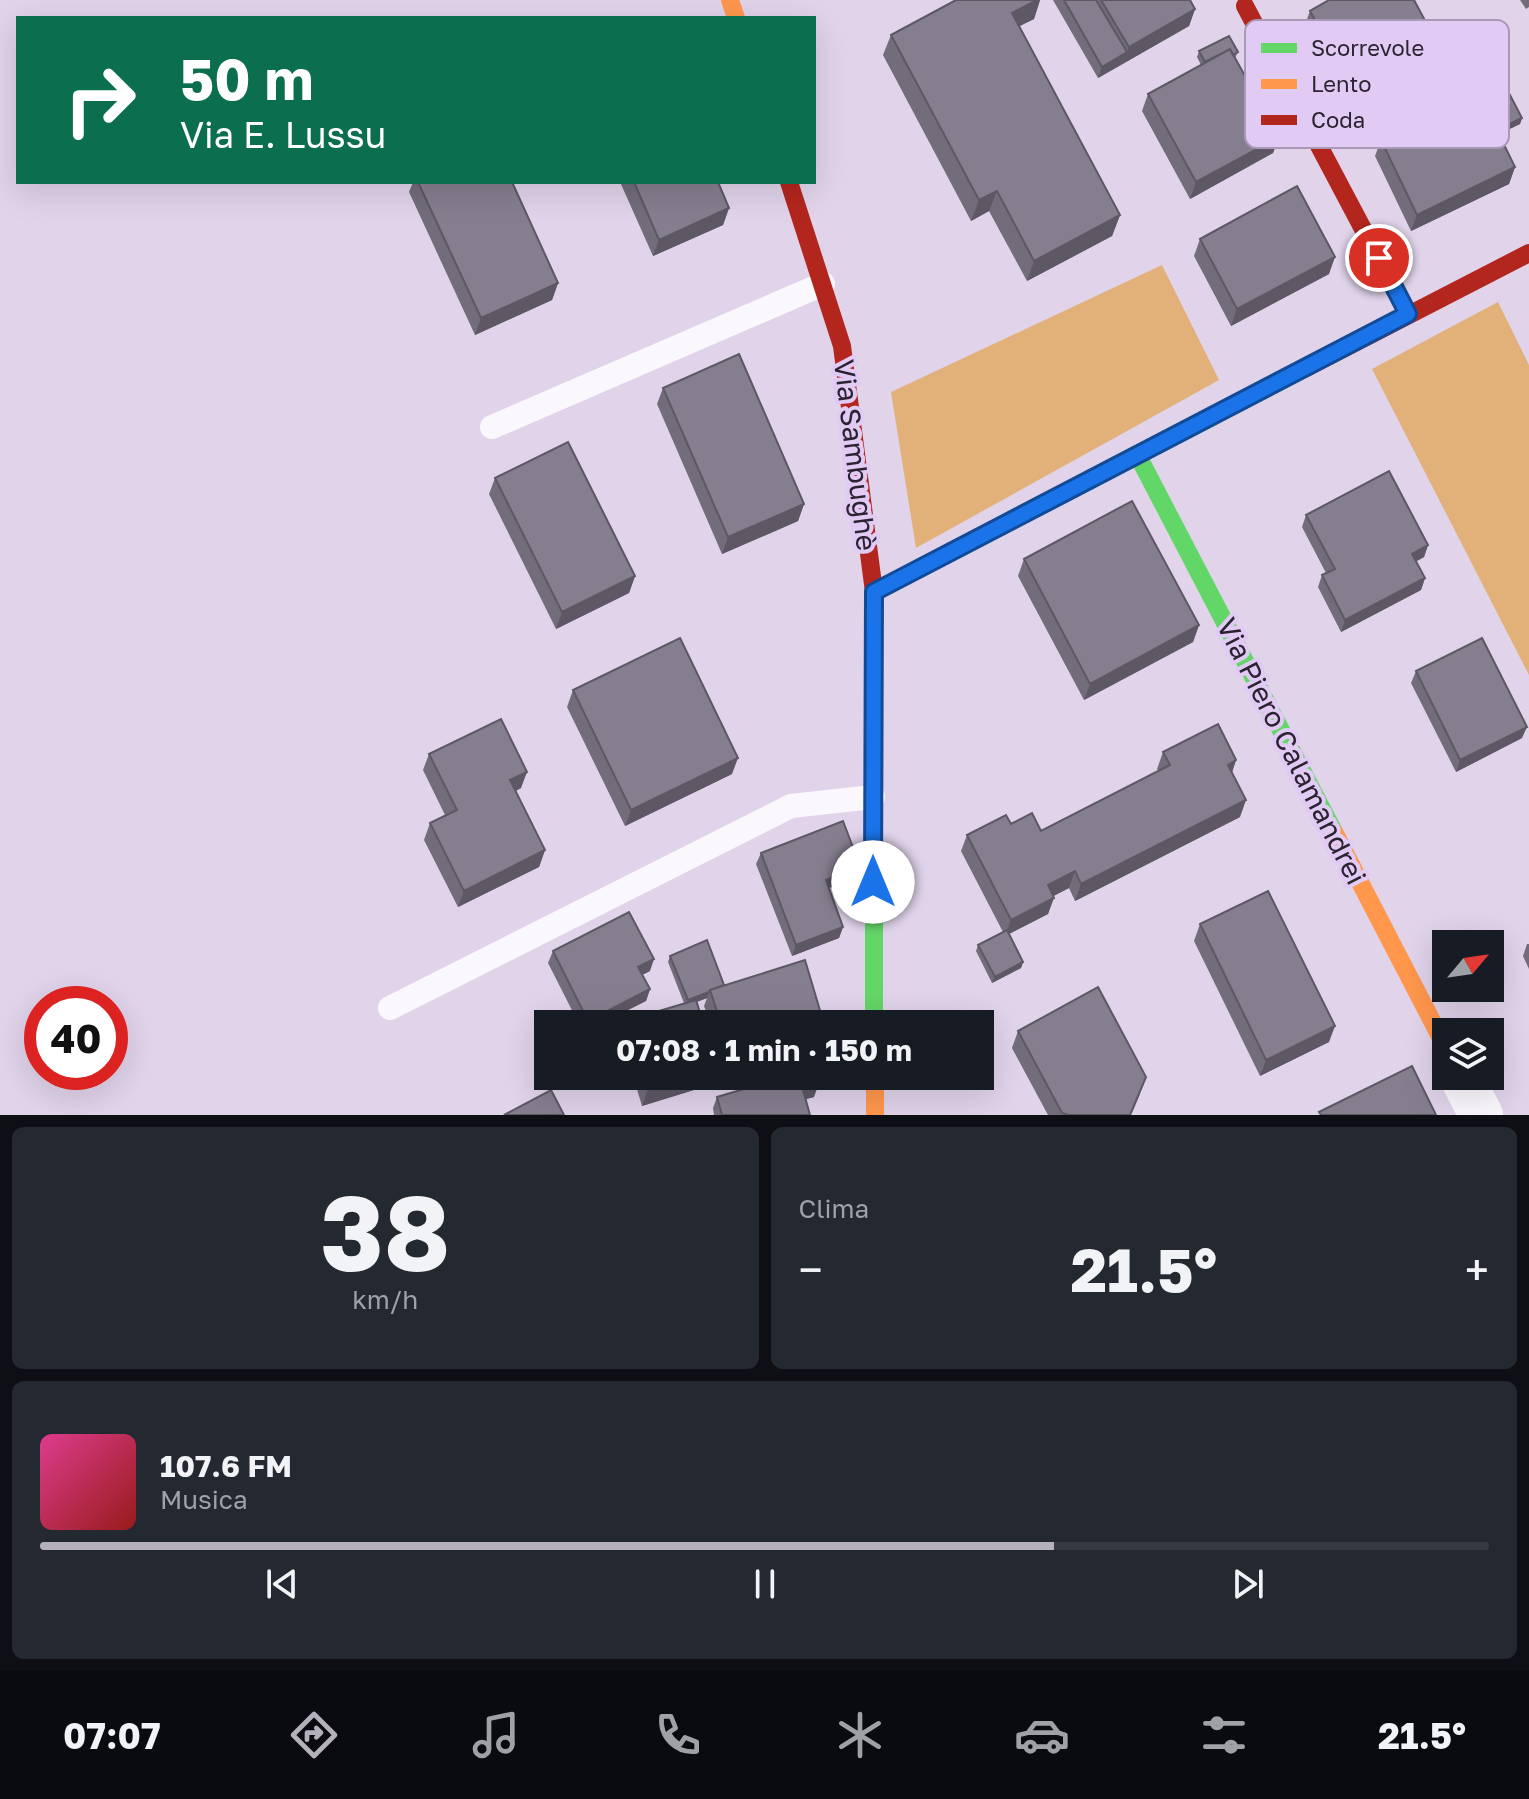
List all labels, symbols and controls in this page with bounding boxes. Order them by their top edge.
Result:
legend [1245,20,1509,148]
text: Scorrevole [1311,34,1424,61]
text: 50 m [180,45,314,112]
icon: right [48,48,152,152]
text: Lento [1311,70,1371,97]
text: Coda [1311,106,1365,133]
text: Via E. Lussu [180,113,386,156]
pin [1345,224,1413,292]
icon: arrive [1357,236,1401,280]
street label: Via Sambughè [828,357,884,553]
street label: Via Piero Calamandrei [1210,612,1374,890]
position arrow [831,840,915,924]
north arrow [1432,930,1504,1002]
map controls [1432,930,1504,1090]
speed limit sign: 40 [24,986,128,1090]
button: layers [1432,1018,1504,1090]
text: 07:08 · 1 min · 150 m [616,1032,912,1068]
text: 38 [320,1169,450,1294]
text: Clima [799,1193,869,1224]
text: 21.5° [1070,1233,1217,1305]
text: − [799,1243,823,1296]
text: + [1465,1243,1489,1296]
text: km/h [352,1284,418,1315]
text: 107.6 FM [160,1448,292,1484]
text: Musica [160,1484,248,1515]
icon: previous [260,1562,304,1606]
icon: pause [743,1562,787,1606]
icon: next [1226,1562,1270,1606]
icon: directions [286,1707,342,1763]
icon: music [468,1707,524,1763]
icon: phone [650,1707,706,1763]
icon: climate [832,1707,888,1763]
icon: car [1014,1707,1070,1763]
icon: filters [1196,1707,1252,1763]
text: 07:07 [63,1714,161,1757]
text: 21.5° [1378,1714,1466,1757]

